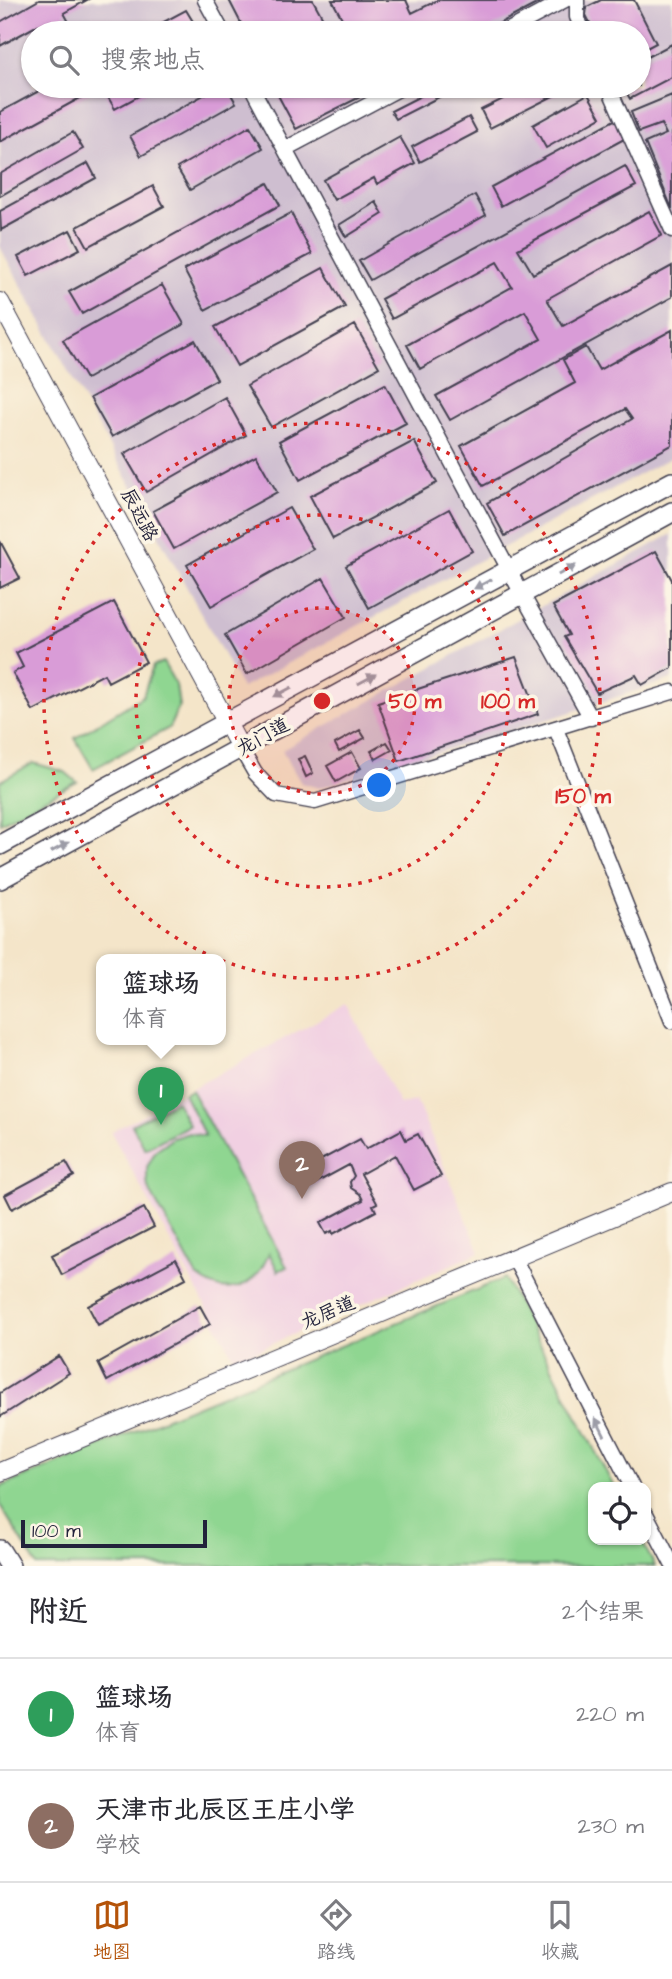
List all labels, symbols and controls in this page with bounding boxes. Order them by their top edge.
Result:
search box [21,21,651,98]
icon: search [45,41,83,79]
text: 搜索地点 [101,42,205,78]
street label: 辰远路 [114,483,164,547]
one-way arrow [557,564,576,576]
one-way arrow [473,578,492,590]
one-way arrow [358,673,377,685]
one-way arrow [273,686,292,698]
text: 50 m [389,687,442,716]
text: 100 m [481,687,536,716]
centre of rings [310,689,334,713]
street label: 龙门道 [232,711,294,763]
your location [362,768,396,802]
text: 150 m [555,782,611,811]
one-way arrow [50,841,70,852]
popup [96,954,226,1045]
text: 篮球场 [122,966,200,1002]
text: 体育 [122,1003,168,1035]
pin: 1 [138,1067,184,1125]
pin: 2 [279,1141,325,1199]
street label: 龙居道 [296,1289,360,1337]
one-way arrow [595,1417,606,1437]
map controls [588,1482,651,1545]
button: locate [588,1482,651,1545]
scale bar [21,1517,206,1549]
text: 100 m [32,1518,81,1545]
text: 附近 [28,1591,88,1633]
text: 2个结果 [562,1596,644,1628]
text: 篮球场 [95,1680,173,1716]
text: 1 [50,1698,52,1730]
text: 220 m [576,1698,644,1730]
text: 体育 [95,1717,141,1749]
text: 天津市北辰区王庄小学 [95,1792,355,1828]
text: 2 [44,1810,58,1842]
text: 230 m [578,1810,644,1842]
text: 学校 [95,1829,141,1861]
tab: 地图 [93,1896,131,1966]
tab: 路线 [317,1896,355,1966]
tab: 收藏 [541,1896,579,1966]

